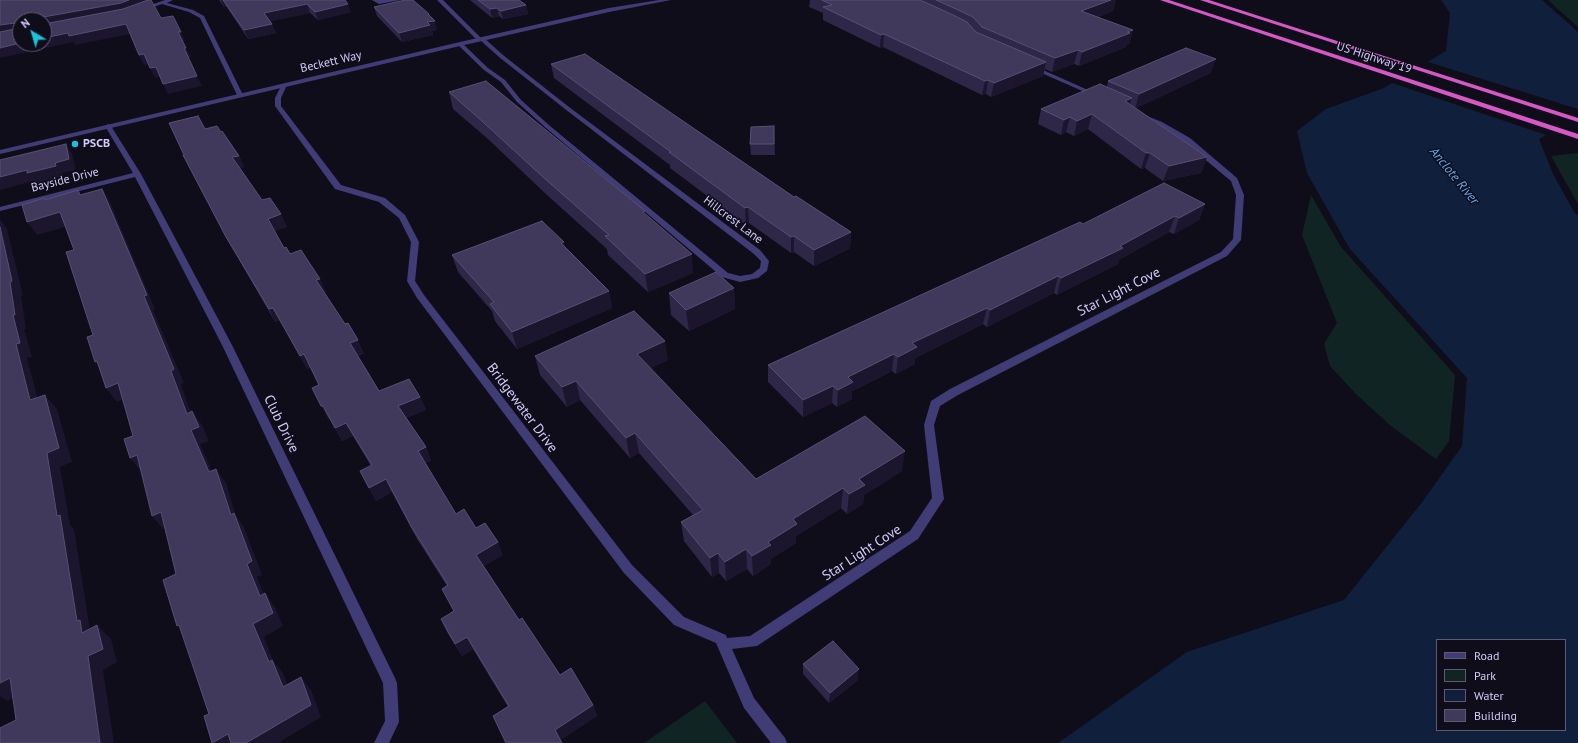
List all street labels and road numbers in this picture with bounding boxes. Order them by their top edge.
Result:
street label: US Highway 19 [1335,39,1413,77]
street label: Beckett Way [299,48,363,76]
street label: Bayside Drive [30,165,100,195]
street label: Hillcrest Lane [700,193,766,247]
street label: Star Light Cove [1075,264,1163,320]
street label: Bridgewater Drive [483,360,561,456]
street label: Club Drive [260,392,302,456]
street label: Star Light Cove [819,521,905,585]

